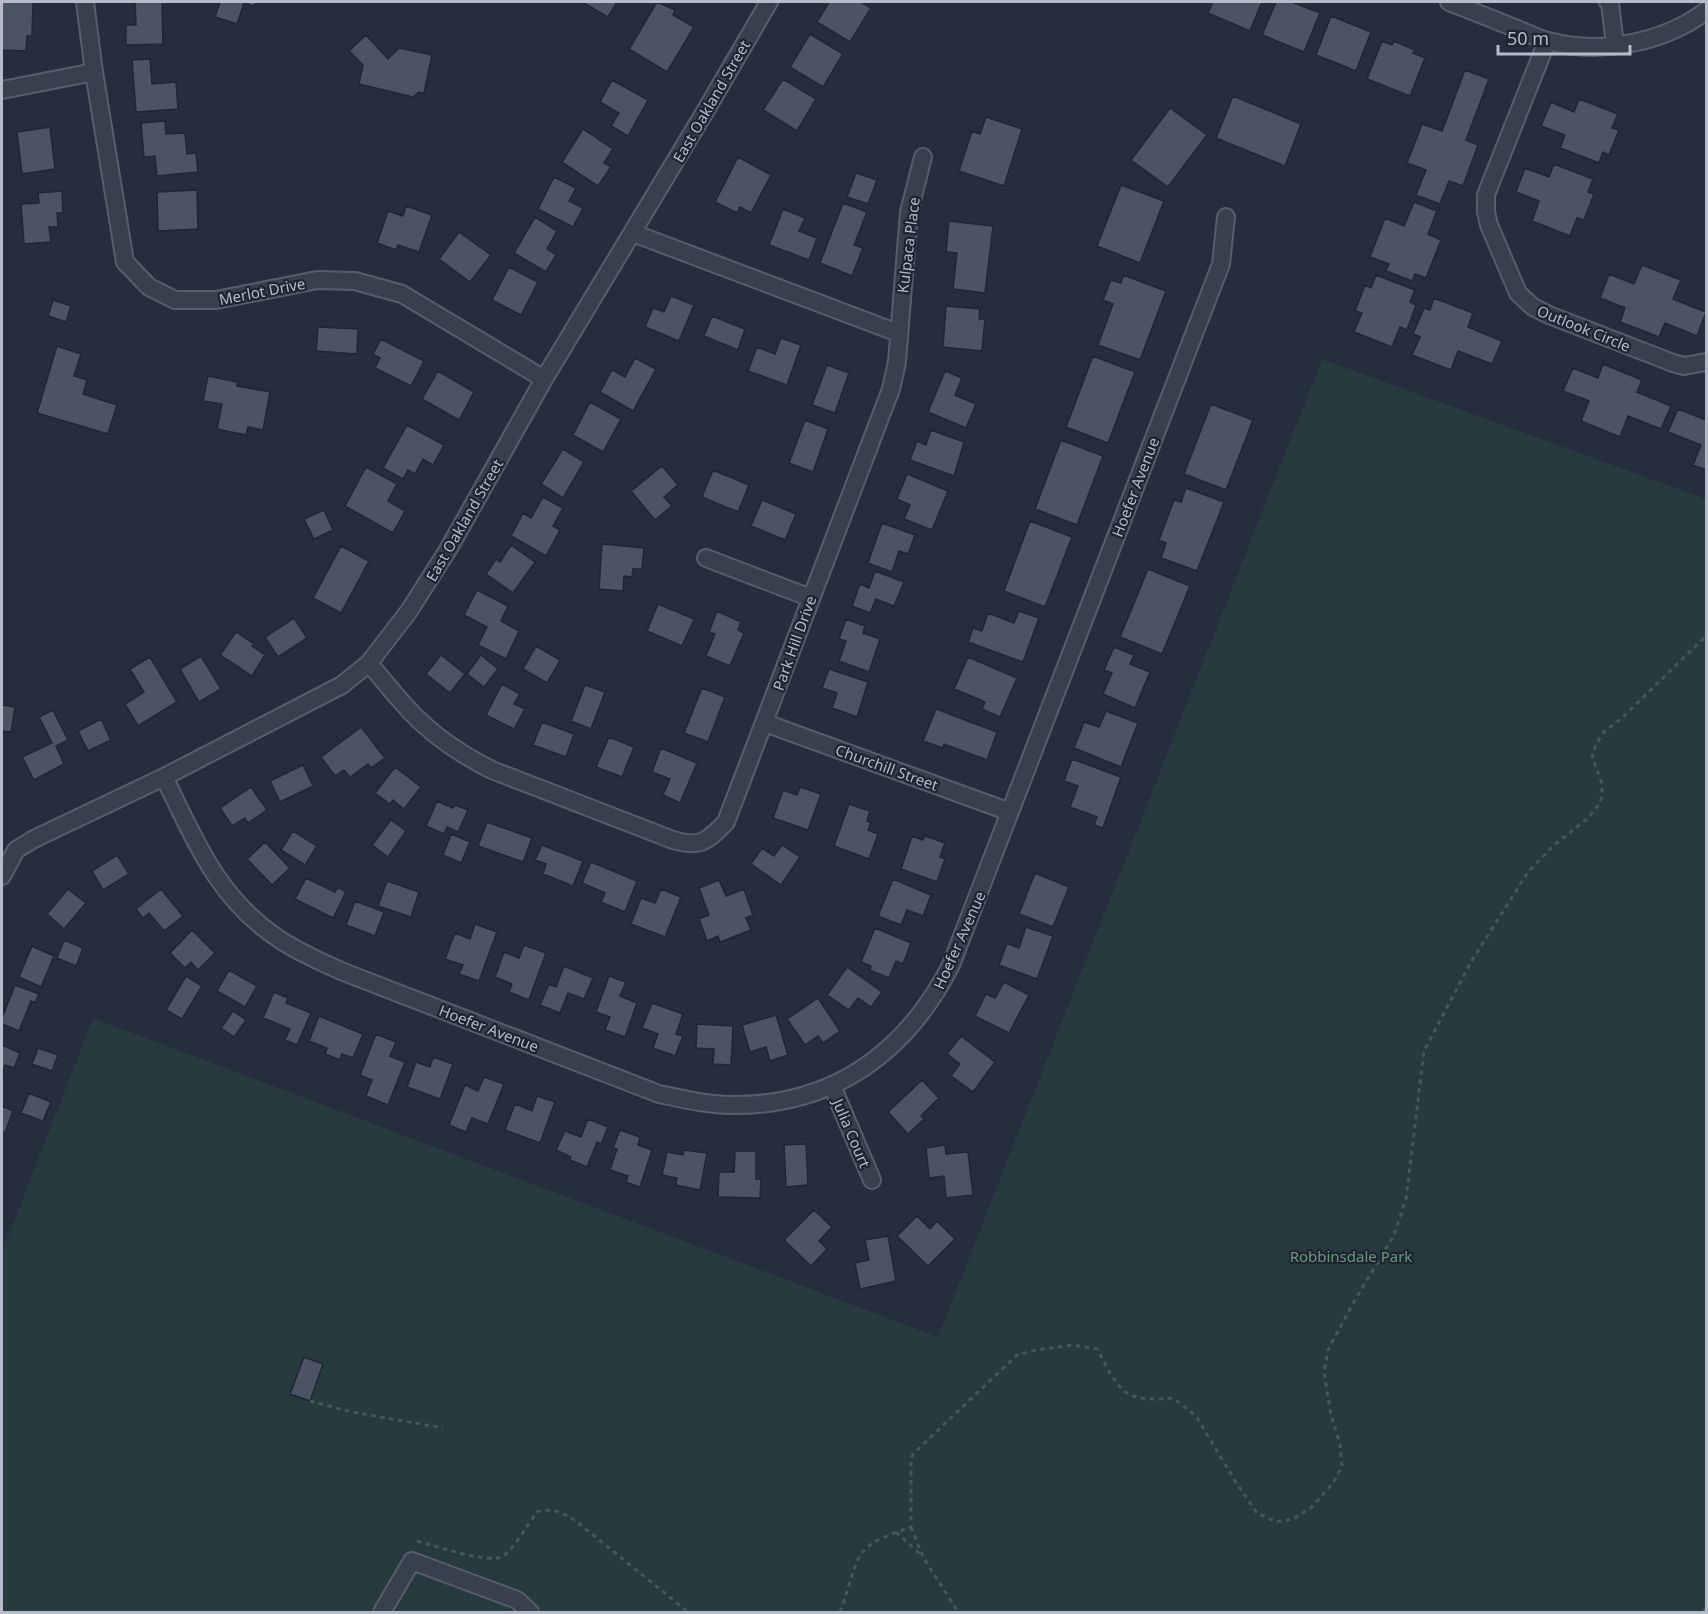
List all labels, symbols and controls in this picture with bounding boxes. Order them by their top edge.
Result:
scale bar [1498,18,1630,56]
text: 50 m [1507,26,1549,50]
street label: East Oakland Street [668,36,754,166]
street label: Kulpaca Place [892,196,924,294]
street label: Merlot Drive [217,273,307,309]
street label: Outlook Circle [1534,300,1634,356]
street label: Hoefer Avenue [1107,434,1163,540]
street label: East Oakland Street [421,455,507,585]
street label: Park Hill Drive [768,593,820,693]
street label: Churchill Street [833,739,942,795]
street label: Hoefer Avenue [929,888,989,992]
street label: Hoefer Avenue [436,1000,542,1056]
street label: Julia Court [828,1094,876,1171]
park label: Robbinsdale Park [1290,1246,1412,1266]

